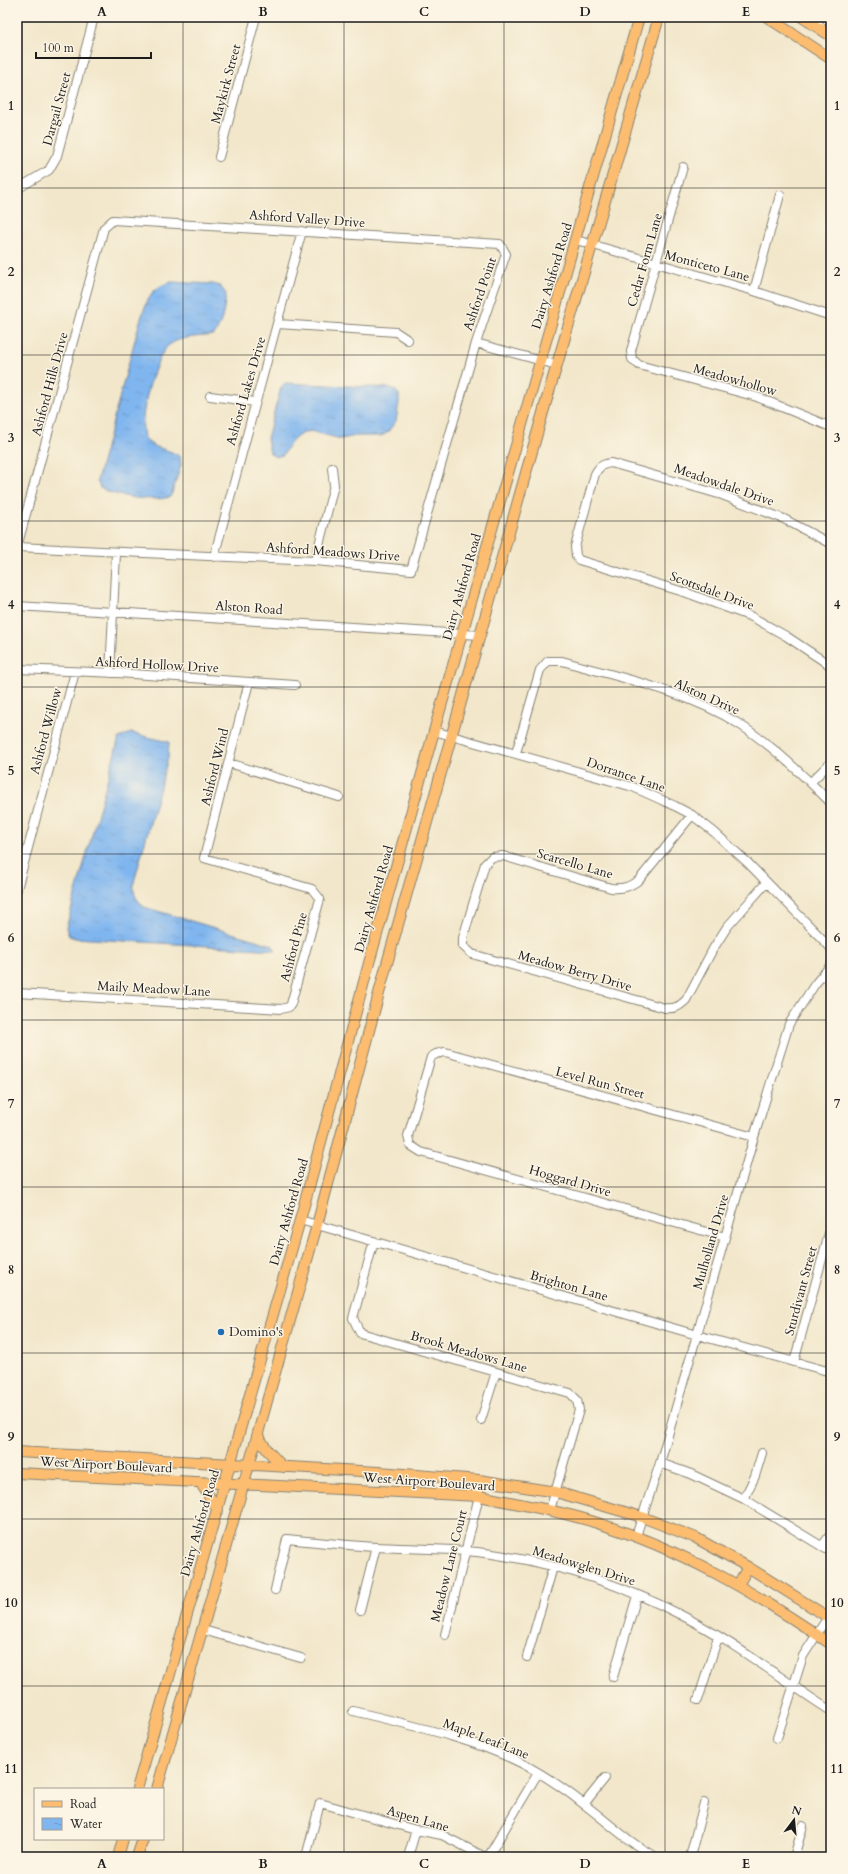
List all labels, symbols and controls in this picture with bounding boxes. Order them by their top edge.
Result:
text: A [97,3,107,21]
text: B [258,3,268,21]
text: C [419,3,429,21]
text: D [579,3,591,21]
text: E [742,3,750,21]
scale bar [36,34,151,60]
text: 100 m [42,40,75,56]
street label: Maykirk Street [207,42,245,126]
street label: Dargail Street [39,70,75,148]
text: 1 [8,97,14,115]
text: 1 [834,97,840,115]
street label: Ashford Valley Drive [248,206,366,232]
street label: Cedar Form Lane [623,211,667,309]
street label: Dairy Ashford Road [527,221,577,331]
street label: Monticeto Lane [662,246,752,286]
street label: Ashford Point [459,255,501,333]
text: 2 [8,263,15,281]
text: 2 [834,263,841,281]
street label: Ashford Hills Drive [27,330,73,438]
street label: Ashford Lakes Drive [222,334,270,448]
street label: Meadowhollow [691,359,780,401]
text: 3 [8,429,15,447]
text: 3 [834,429,841,447]
street label: Meadowdale Drive [672,459,777,511]
street label: Dairy Ashford Road [438,531,486,643]
street label: Ashford Meadows Drive [265,538,401,566]
street label: Scottsdale Drive [667,567,757,615]
text: 4 [8,596,15,614]
text: 4 [834,596,841,614]
street label: Alston Road [215,597,283,619]
street label: Ashford Hollow Drive [95,653,219,677]
street label: Alston Drive [671,674,743,720]
street label: Ashford Willow [26,685,66,776]
street label: Ashford Wind [197,726,233,808]
street label: Dorrance Lane [584,753,668,797]
text: 5 [8,762,14,780]
text: 5 [834,762,840,780]
street label: Dairy Ashford Road [350,843,398,955]
street label: Scarcello Lane [535,845,615,884]
street label: Ashford Pine [276,910,312,984]
text: 6 [8,929,15,947]
text: 6 [834,929,841,947]
street label: Meadow Berry Drive [516,946,634,996]
street label: Maily Meadow Lane [97,977,211,1001]
street label: Level Run Street [554,1062,646,1104]
text: 7 [8,1095,15,1113]
text: 7 [834,1095,841,1113]
street label: Dairy Ashford Road [265,1156,313,1268]
street label: Hoggard Drive [527,1161,613,1201]
street label: Mulholland Drive [689,1192,733,1292]
street label: Sturdivant Street [780,1244,822,1338]
text: 8 [8,1261,14,1279]
text: 8 [834,1261,840,1279]
street label: Brighton Lane [528,1266,610,1306]
place label: Domino's [229,1323,283,1341]
marker: Domino's [216,1327,226,1337]
street label: Brook Meadows Lane [408,1327,530,1377]
text: 9 [8,1428,15,1446]
text: 9 [834,1428,841,1446]
street label: West Airport Boulevard [39,1453,173,1477]
street label: Dairy Ashford Road [176,1467,224,1579]
street label: West Airport Boulevard [361,1468,496,1496]
street label: Meadow Lane Court [426,1508,472,1624]
street label: Meadowglen Drive [530,1542,638,1590]
text: 10 [4,1594,18,1612]
text: 10 [830,1594,844,1612]
street label: Maple Leaf Lane [440,1714,532,1764]
text: 11 [4,1760,18,1778]
text: 11 [830,1760,844,1778]
legend [34,1788,164,1840]
text: Road [70,1796,97,1812]
north arrow [774,1800,814,1840]
street label: Aspen Lane [385,1802,451,1837]
text: N [790,1802,804,1820]
text: Water [69,1816,103,1832]
text: A [97,1855,107,1873]
text: B [258,1855,268,1873]
text: C [419,1855,429,1873]
text: D [579,1855,591,1873]
text: E [742,1855,750,1873]

